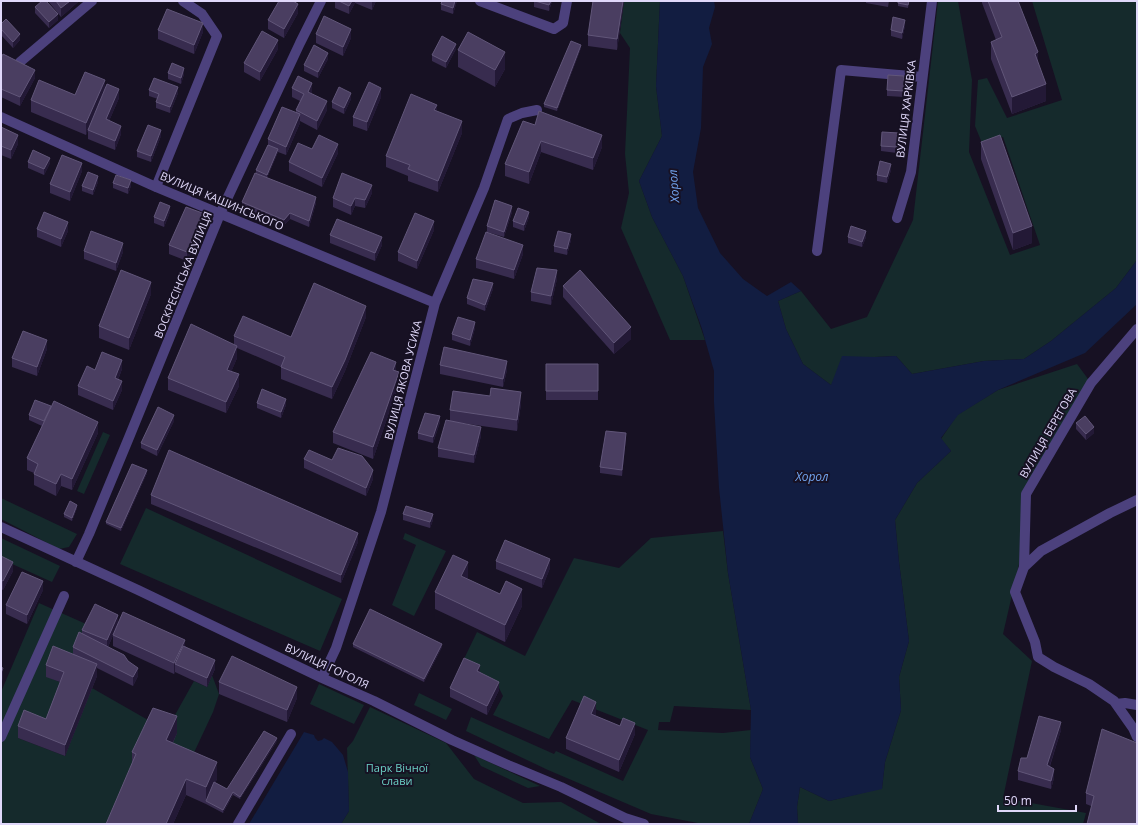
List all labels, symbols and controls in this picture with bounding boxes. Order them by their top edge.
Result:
street label: ВУЛИЦЯ ХАРКІВКА [892,59,919,159]
street label: ВУЛИЦЯ КАШИНСЬКОГО [158,168,286,233]
water label: Хорол [664,168,683,204]
street label: ВОСКРЕСІНСЬКА ВУЛИЦЯ [150,209,215,340]
street label: ВУЛИЦЯ ЯКОВА УСИКА [380,318,425,441]
street label: ВУЛИЦЯ БЕРЕГОВА [1016,385,1080,481]
water label: Хорол [794,468,829,485]
street label: ВУЛИЦЯ ГОГОЛЯ [283,639,372,692]
park label: Парк Вічної слави [366,760,428,788]
scale bar [998,787,1076,813]
text: 50 m [1004,792,1032,809]

